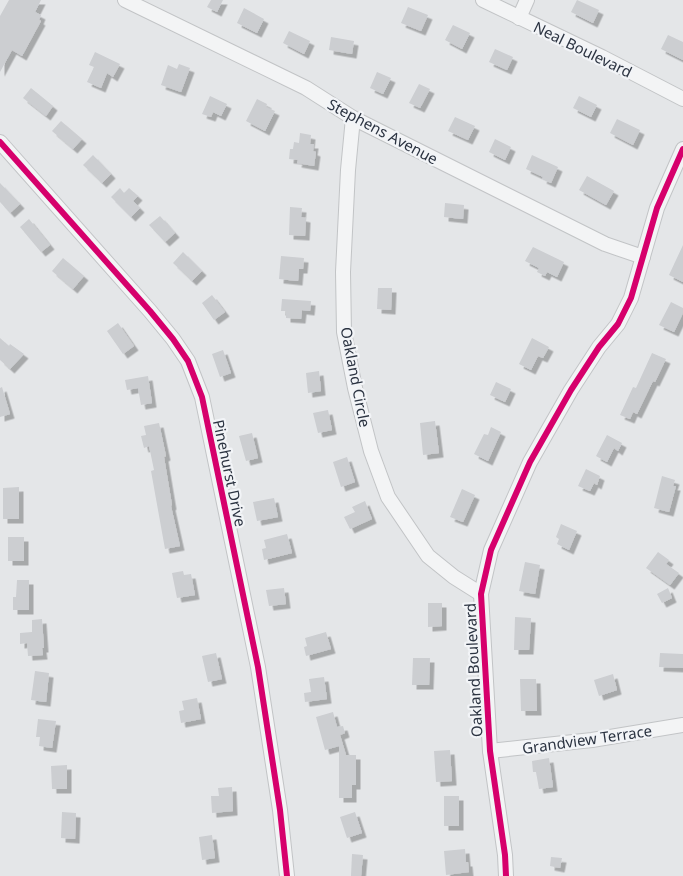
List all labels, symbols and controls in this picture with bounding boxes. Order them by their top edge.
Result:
street label: Neal Boulevard [530,16,636,82]
street label: Stephens Avenue [324,94,442,168]
street label: Oakland Circle [336,325,376,429]
street label: Pinehurst Drive [209,418,251,528]
street label: Oakland Boulevard [460,603,486,737]
street label: Grandview Terrace [521,720,653,758]

